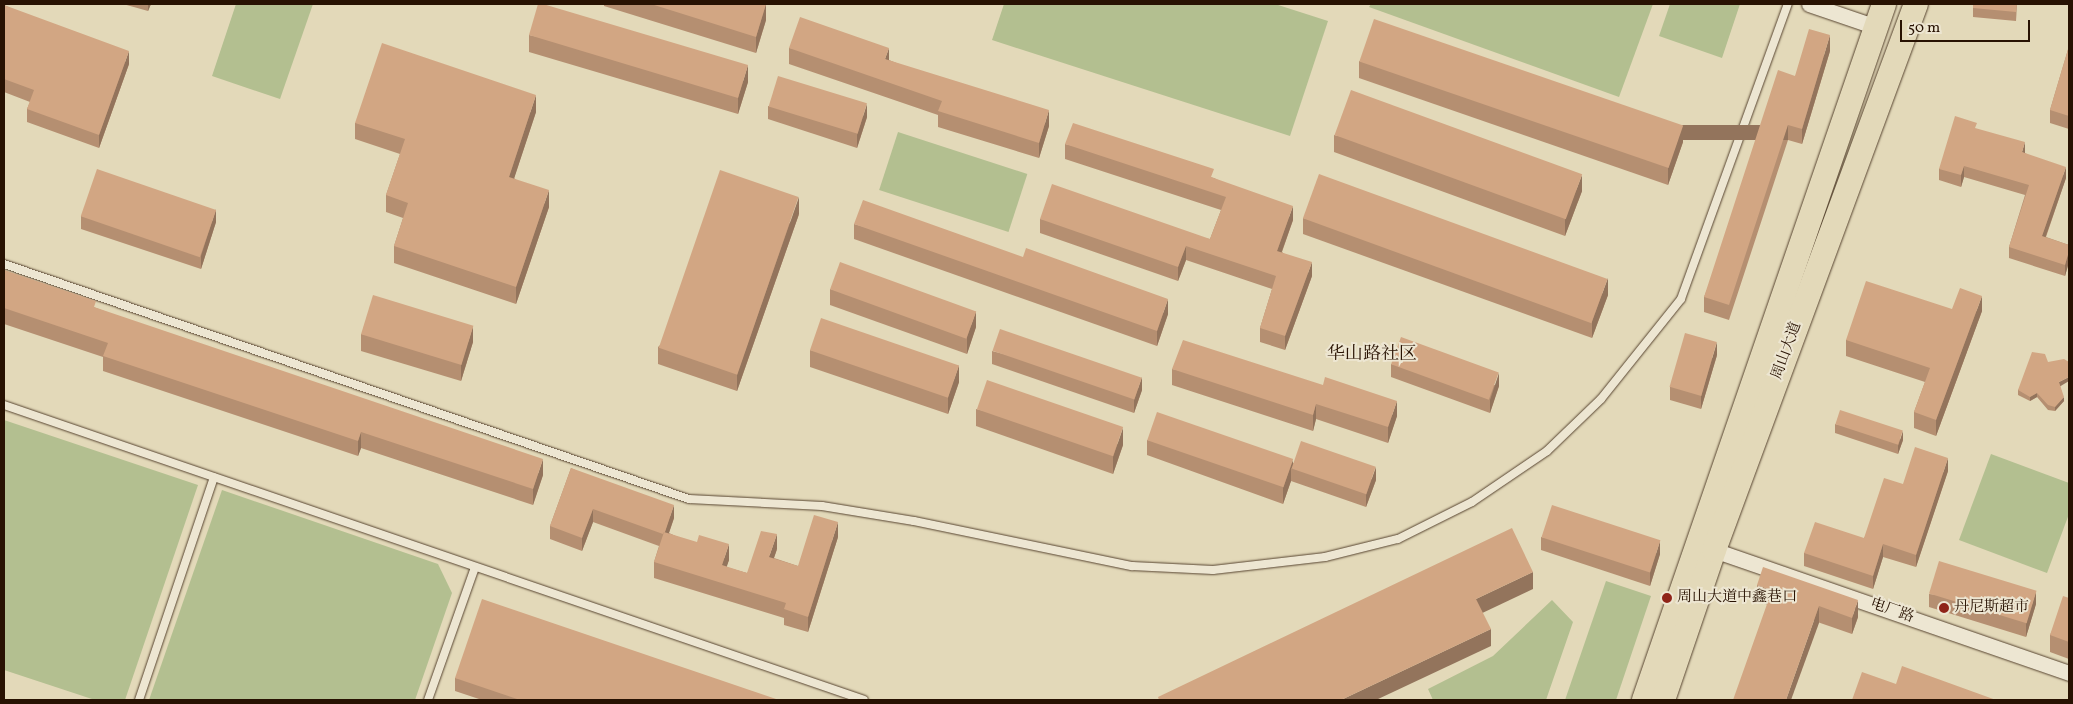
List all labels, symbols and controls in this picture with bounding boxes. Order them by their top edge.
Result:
scale bar [1903,10,2033,42]
text: 50 m [1908,18,1940,39]
street label: 周山大道 [1768,320,1806,382]
district label: 华山路社区 [1327,344,1417,366]
place label: 周山大道中鑫巷口 [1677,589,1797,607]
marker: 周山大道中鑫巷口 [1661,592,1673,604]
street label: 电厂路 [1868,595,1916,627]
place label: 丹尼斯超市 [1954,599,2029,617]
marker: 丹尼斯超市 [1938,602,1950,614]

